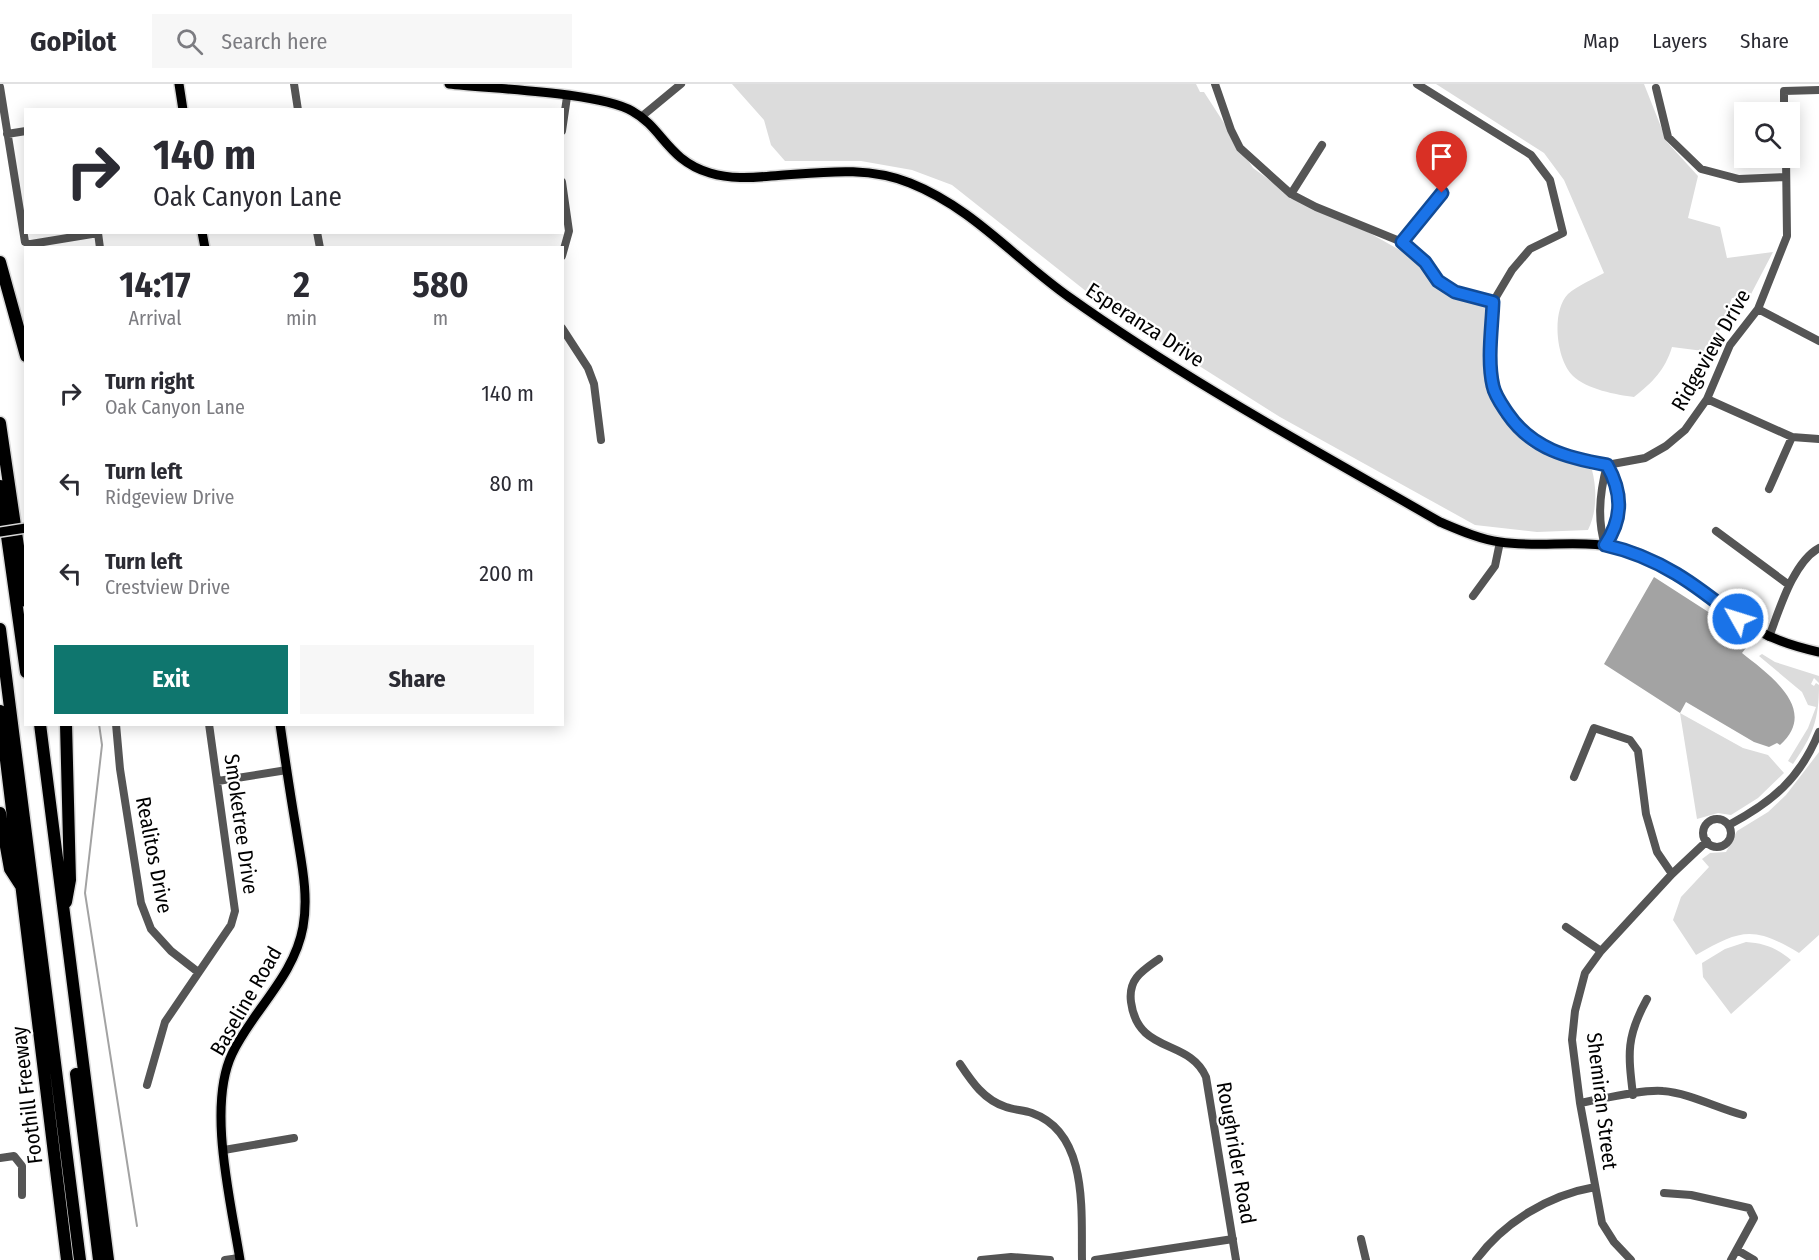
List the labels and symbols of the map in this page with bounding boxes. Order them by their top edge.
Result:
pin [1416,131,1467,193]
street label: Esperanza Drive [1081,277,1209,373]
street label: Ridgeview Drive [1666,285,1756,415]
position arrow [1706,587,1770,651]
street label: Smoketree Drive [218,752,264,896]
street label: Realitos Drive [130,795,178,915]
street label: Baseline Road [204,942,288,1060]
street label: Foothill Freeway [6,1024,48,1165]
street label: Shemiran Street [1581,1031,1623,1171]
street label: Roughrider Road [1211,1080,1261,1226]

